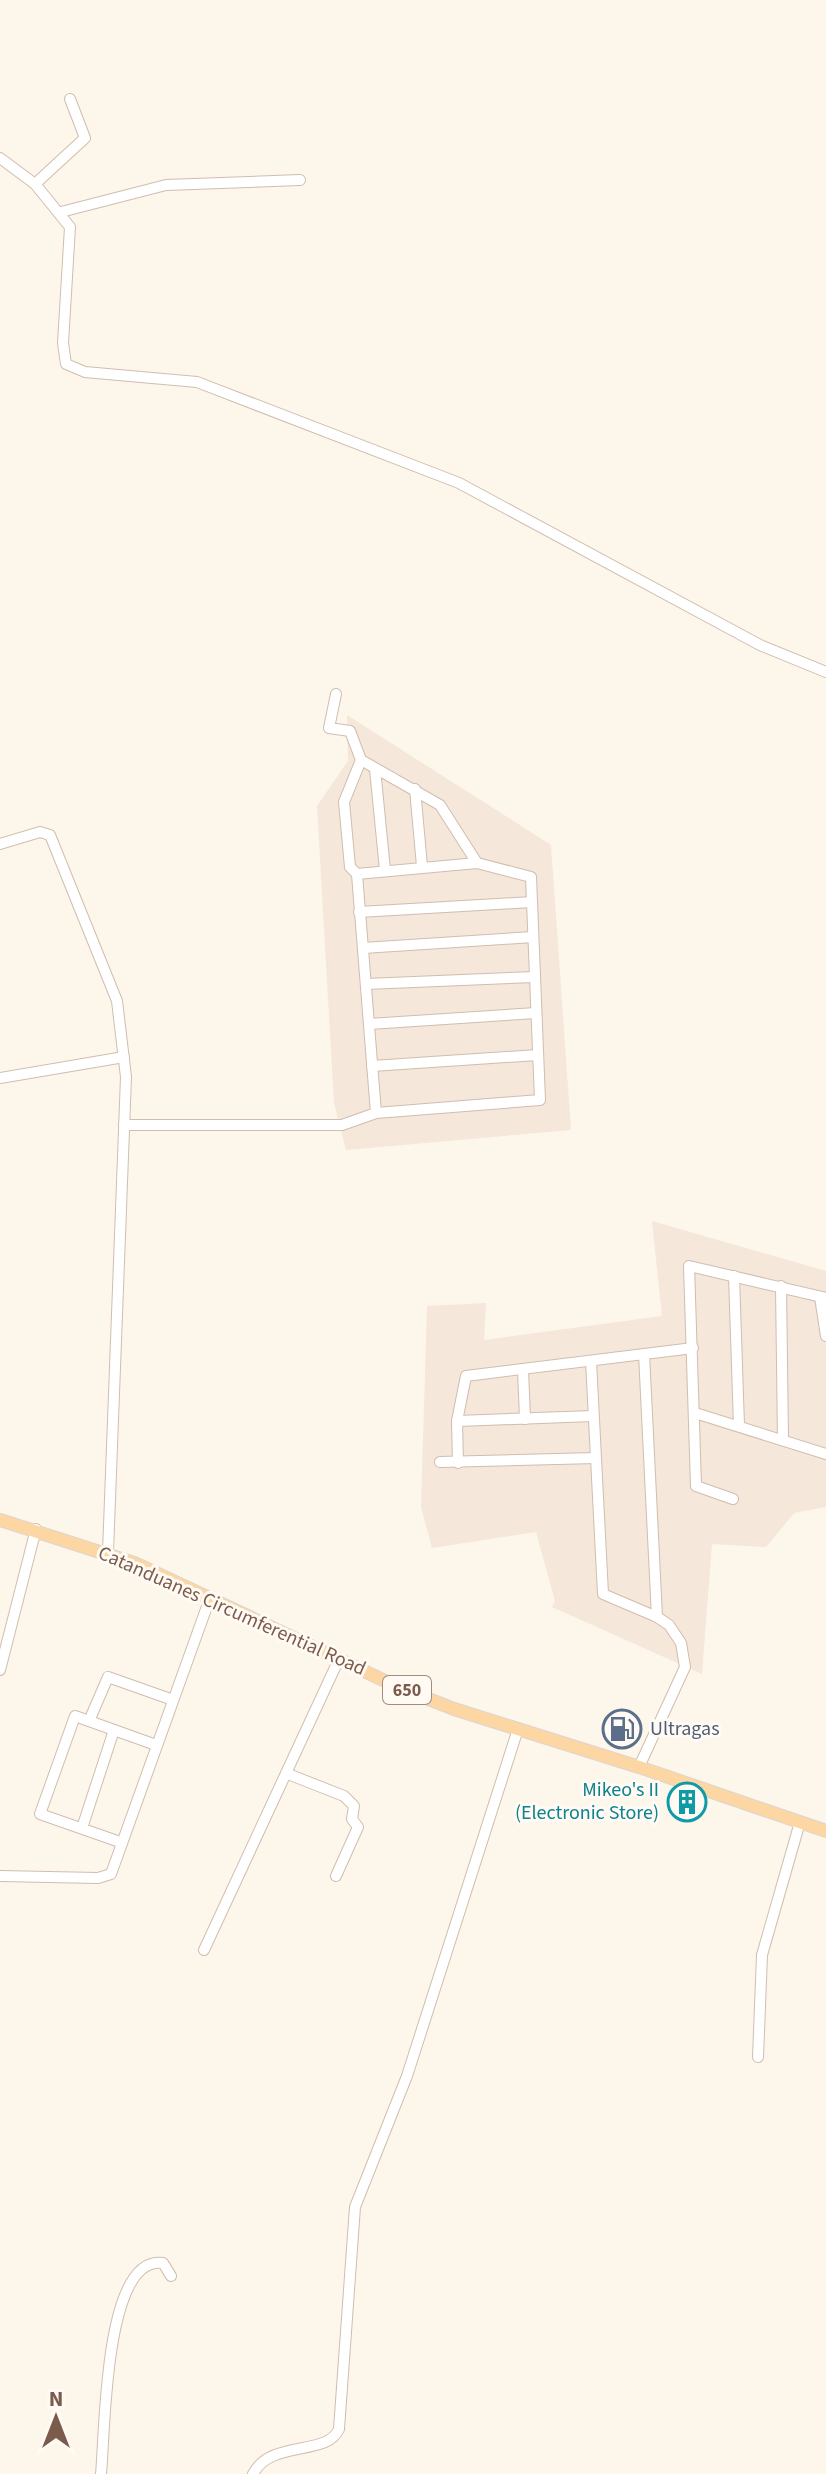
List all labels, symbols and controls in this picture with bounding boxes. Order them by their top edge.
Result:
street label: Catanduanes Circumferential Road [94,1539,370,1683]
road number: 650 [383,1676,431,1704]
fuel station icon: Ultragas [601,1708,643,1750]
place label: Ultragas [650,1715,720,1743]
place label: Mikeo's II (Electronic Store) [515,1776,659,1827]
building icon: Mikeo's II (Electronic Store) [666,1781,708,1823]
north arrow [16,2378,96,2458]
text: N [49,2383,63,2415]

